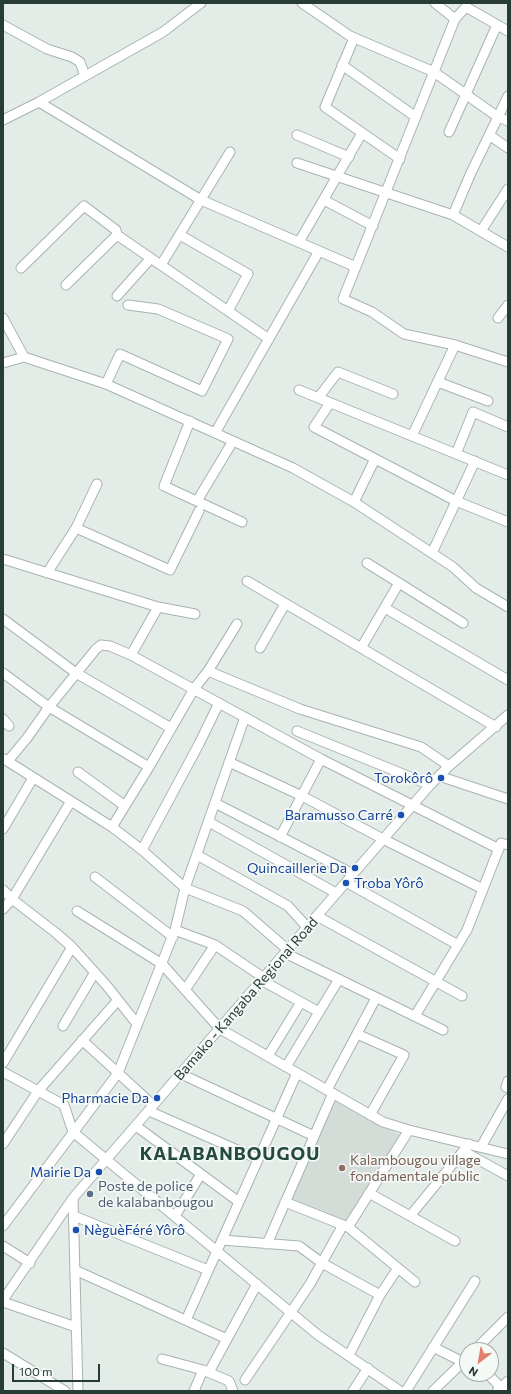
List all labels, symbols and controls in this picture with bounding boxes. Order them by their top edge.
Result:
place label: Torokôrô [374,770,433,786]
marker: Torokôrô [436,773,446,783]
place label: Baramusso Carré [285,807,393,823]
marker: Baramusso Carré [396,810,406,820]
place label: Quincaillerie Da [247,860,347,876]
marker: Quincaillerie Da [350,863,360,873]
place label: Troba Yôrô [354,875,424,891]
marker: Troba Yôrô [341,878,351,888]
street label: Bamako - Kangaba Regional Road [171,914,321,1084]
place label: Pharmacie Da [62,1090,149,1106]
marker: Pharmacie Da [152,1093,162,1103]
district label: KALABANBOUGOU [140,1143,320,1165]
place label: Kalambougou village fondamentale public [350,1152,481,1184]
marker: Kalambougou village fondamentale public [337,1163,347,1173]
place label: Mairie Da [30,1164,91,1180]
marker: Mairie Da [94,1167,104,1177]
place label: Poste de police de kalabanbougou [98,1178,214,1210]
marker: Poste de police de kalabanbougou [85,1189,95,1199]
place label: NèguèFéré Yôrô [84,1222,185,1238]
marker: NèguèFéré Yôrô [71,1225,81,1235]
north arrow [459,1342,499,1382]
scale bar [14,1356,102,1382]
text: 100 m [19,1364,53,1378]
text: N [466,1364,480,1380]

